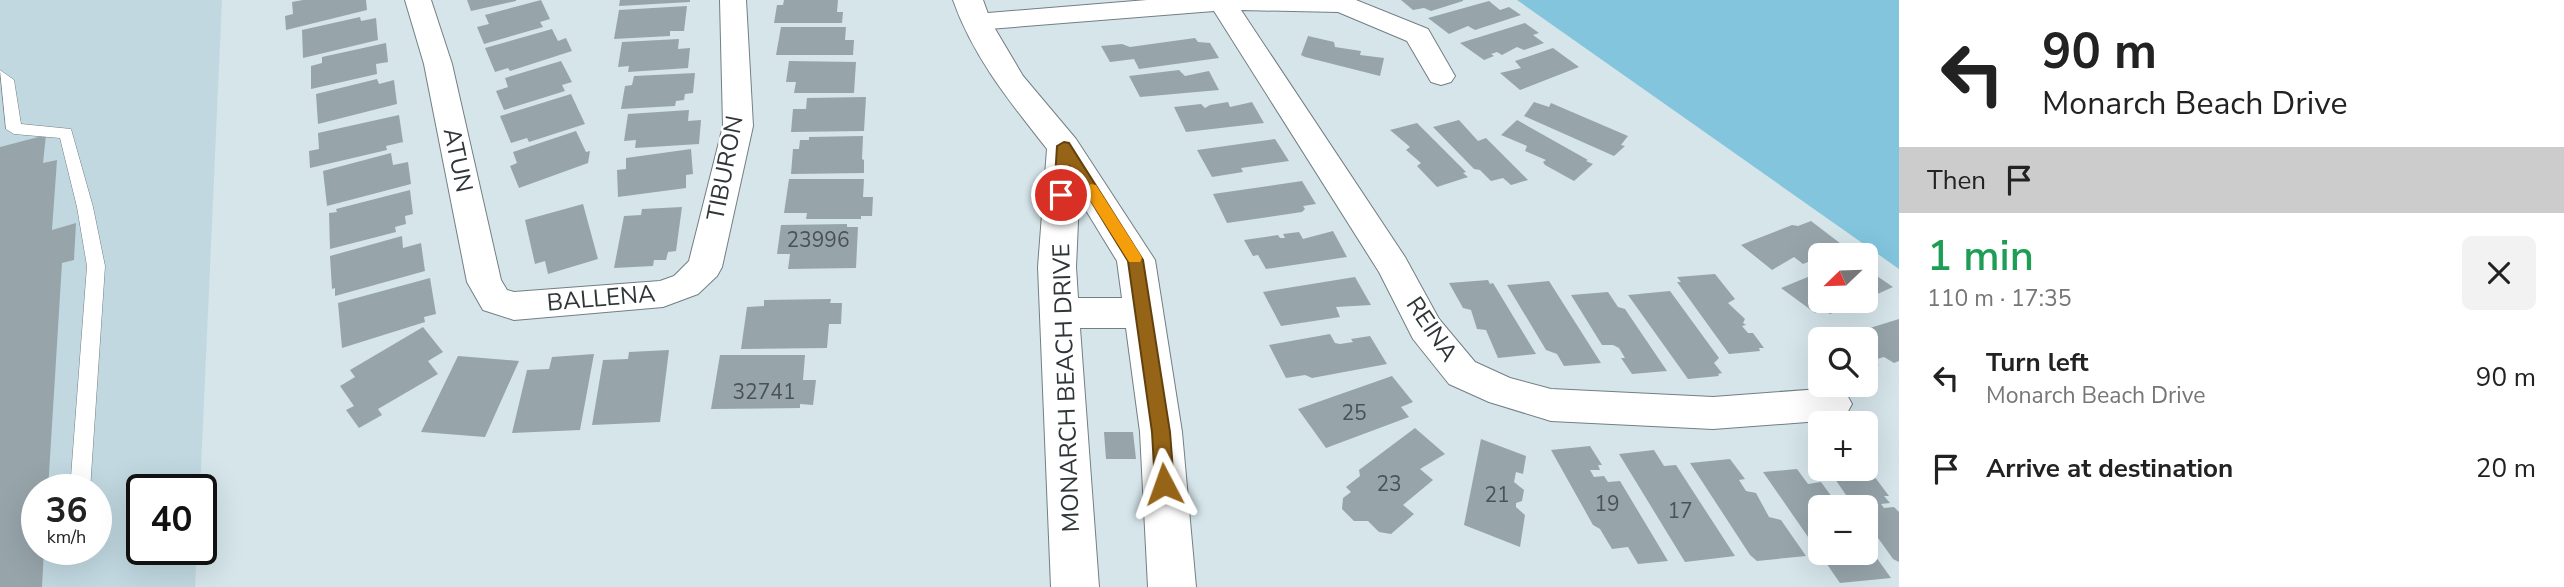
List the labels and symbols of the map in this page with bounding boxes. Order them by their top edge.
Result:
street label: TIBURON [699,113,751,223]
street label: ATUN [436,125,480,195]
pin [1031,165,1091,225]
house number: 23996 [787,226,850,254]
street label: MONARCH BEACH DRIVE [1045,243,1087,533]
north arrow [1808,243,1878,313]
street label: BALLENA [545,277,657,319]
street label: REINA [1399,290,1466,368]
house number: 32741 [733,378,796,406]
house number: 25 [1341,399,1367,427]
position arrow [1127,447,1201,521]
house number: 23 [1376,470,1402,498]
speed limit sign: 40 [126,474,217,565]
house number: 21 [1484,481,1510,509]
house number: 19 [1594,490,1620,518]
house number: 17 [1667,497,1693,525]

